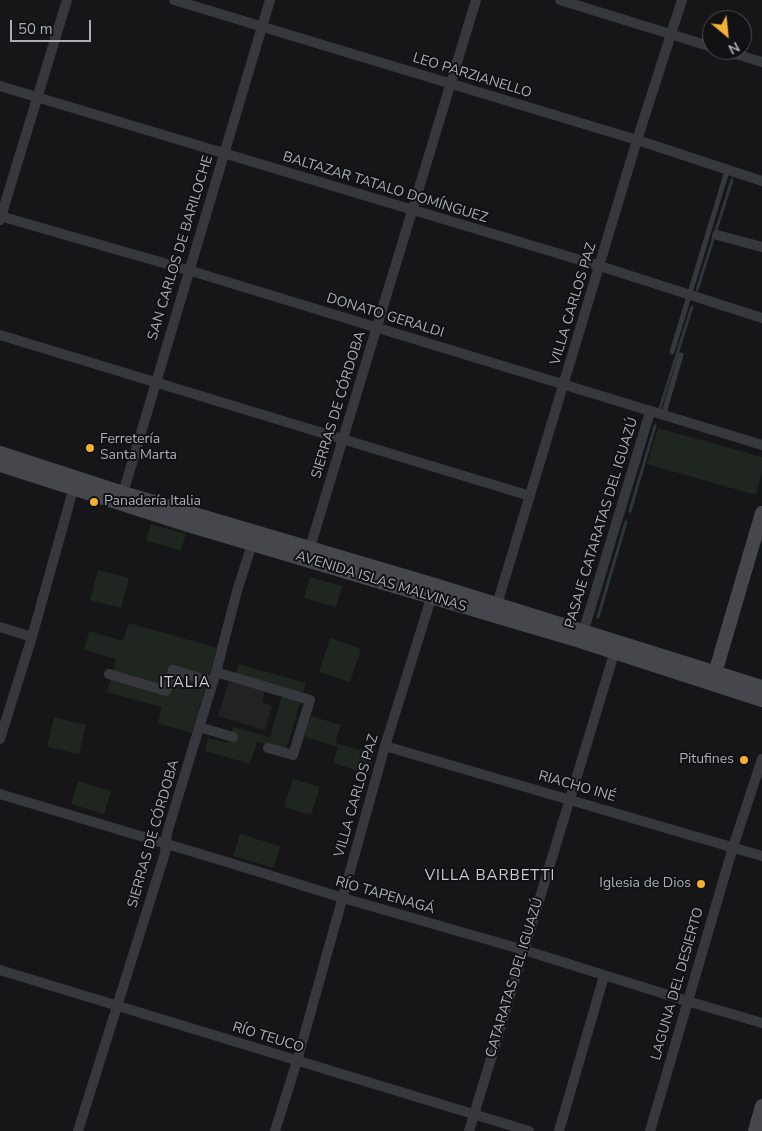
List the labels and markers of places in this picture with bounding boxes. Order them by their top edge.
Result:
place label: Ferretería Santa Marta [100,432,177,464]
marker: Ferretería Santa Marta [84,442,96,454]
place label: Panadería Italia [104,494,201,510]
marker: Panadería Italia [88,496,100,508]
place label: Pitufines [679,752,734,768]
marker: Pitufines [738,754,750,766]
place label: Iglesia de Dios [599,876,691,892]
marker: Iglesia de Dios [695,878,707,890]

